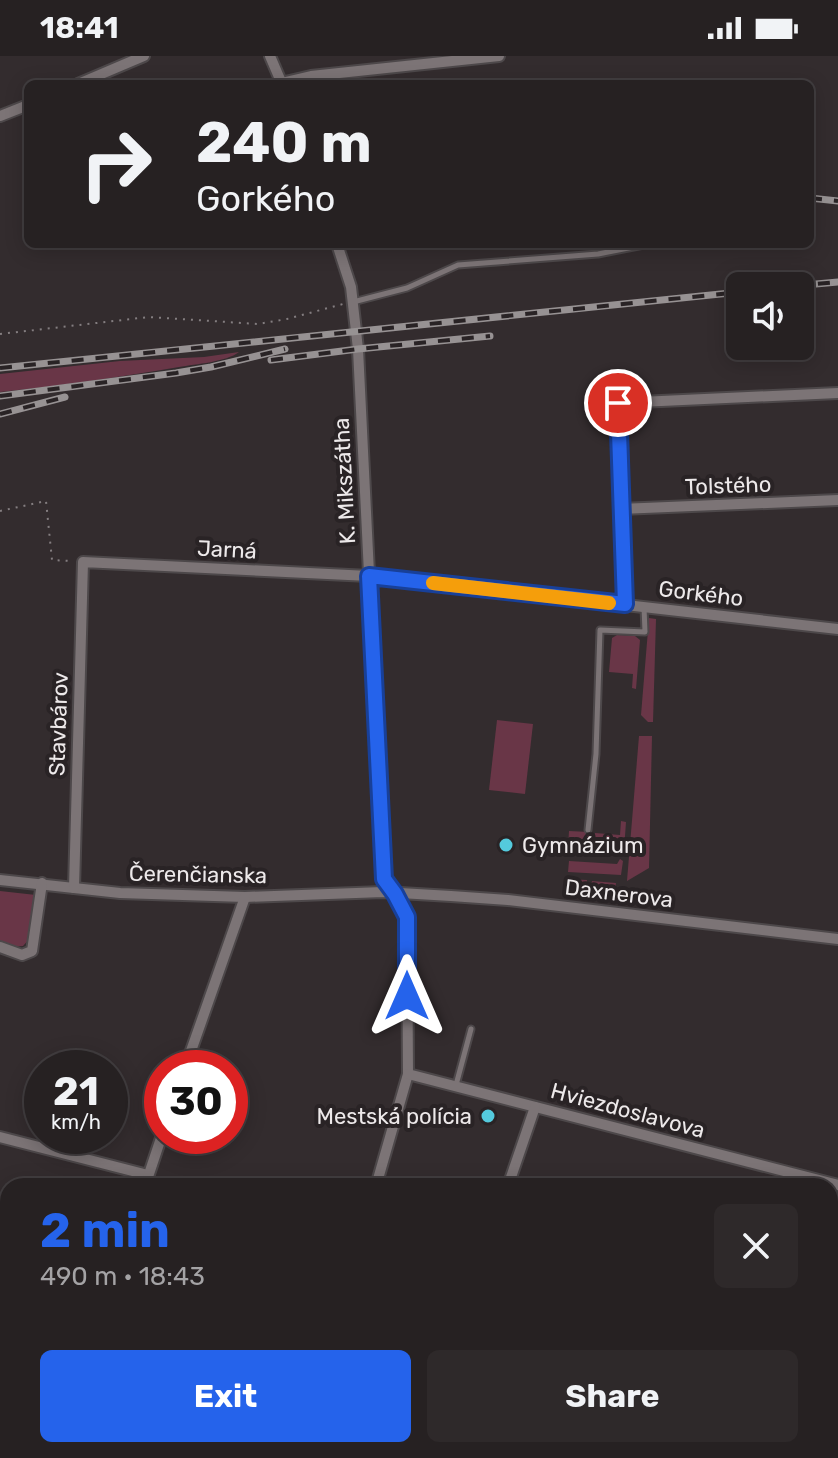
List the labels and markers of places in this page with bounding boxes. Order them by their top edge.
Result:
pin [584,369,652,437]
place label: Gymnázium [522,832,644,859]
marker: Gymnázium [497,836,515,854]
place label: Mestská polícia [317,1103,472,1130]
marker: Mestská polícia [479,1107,497,1125]

